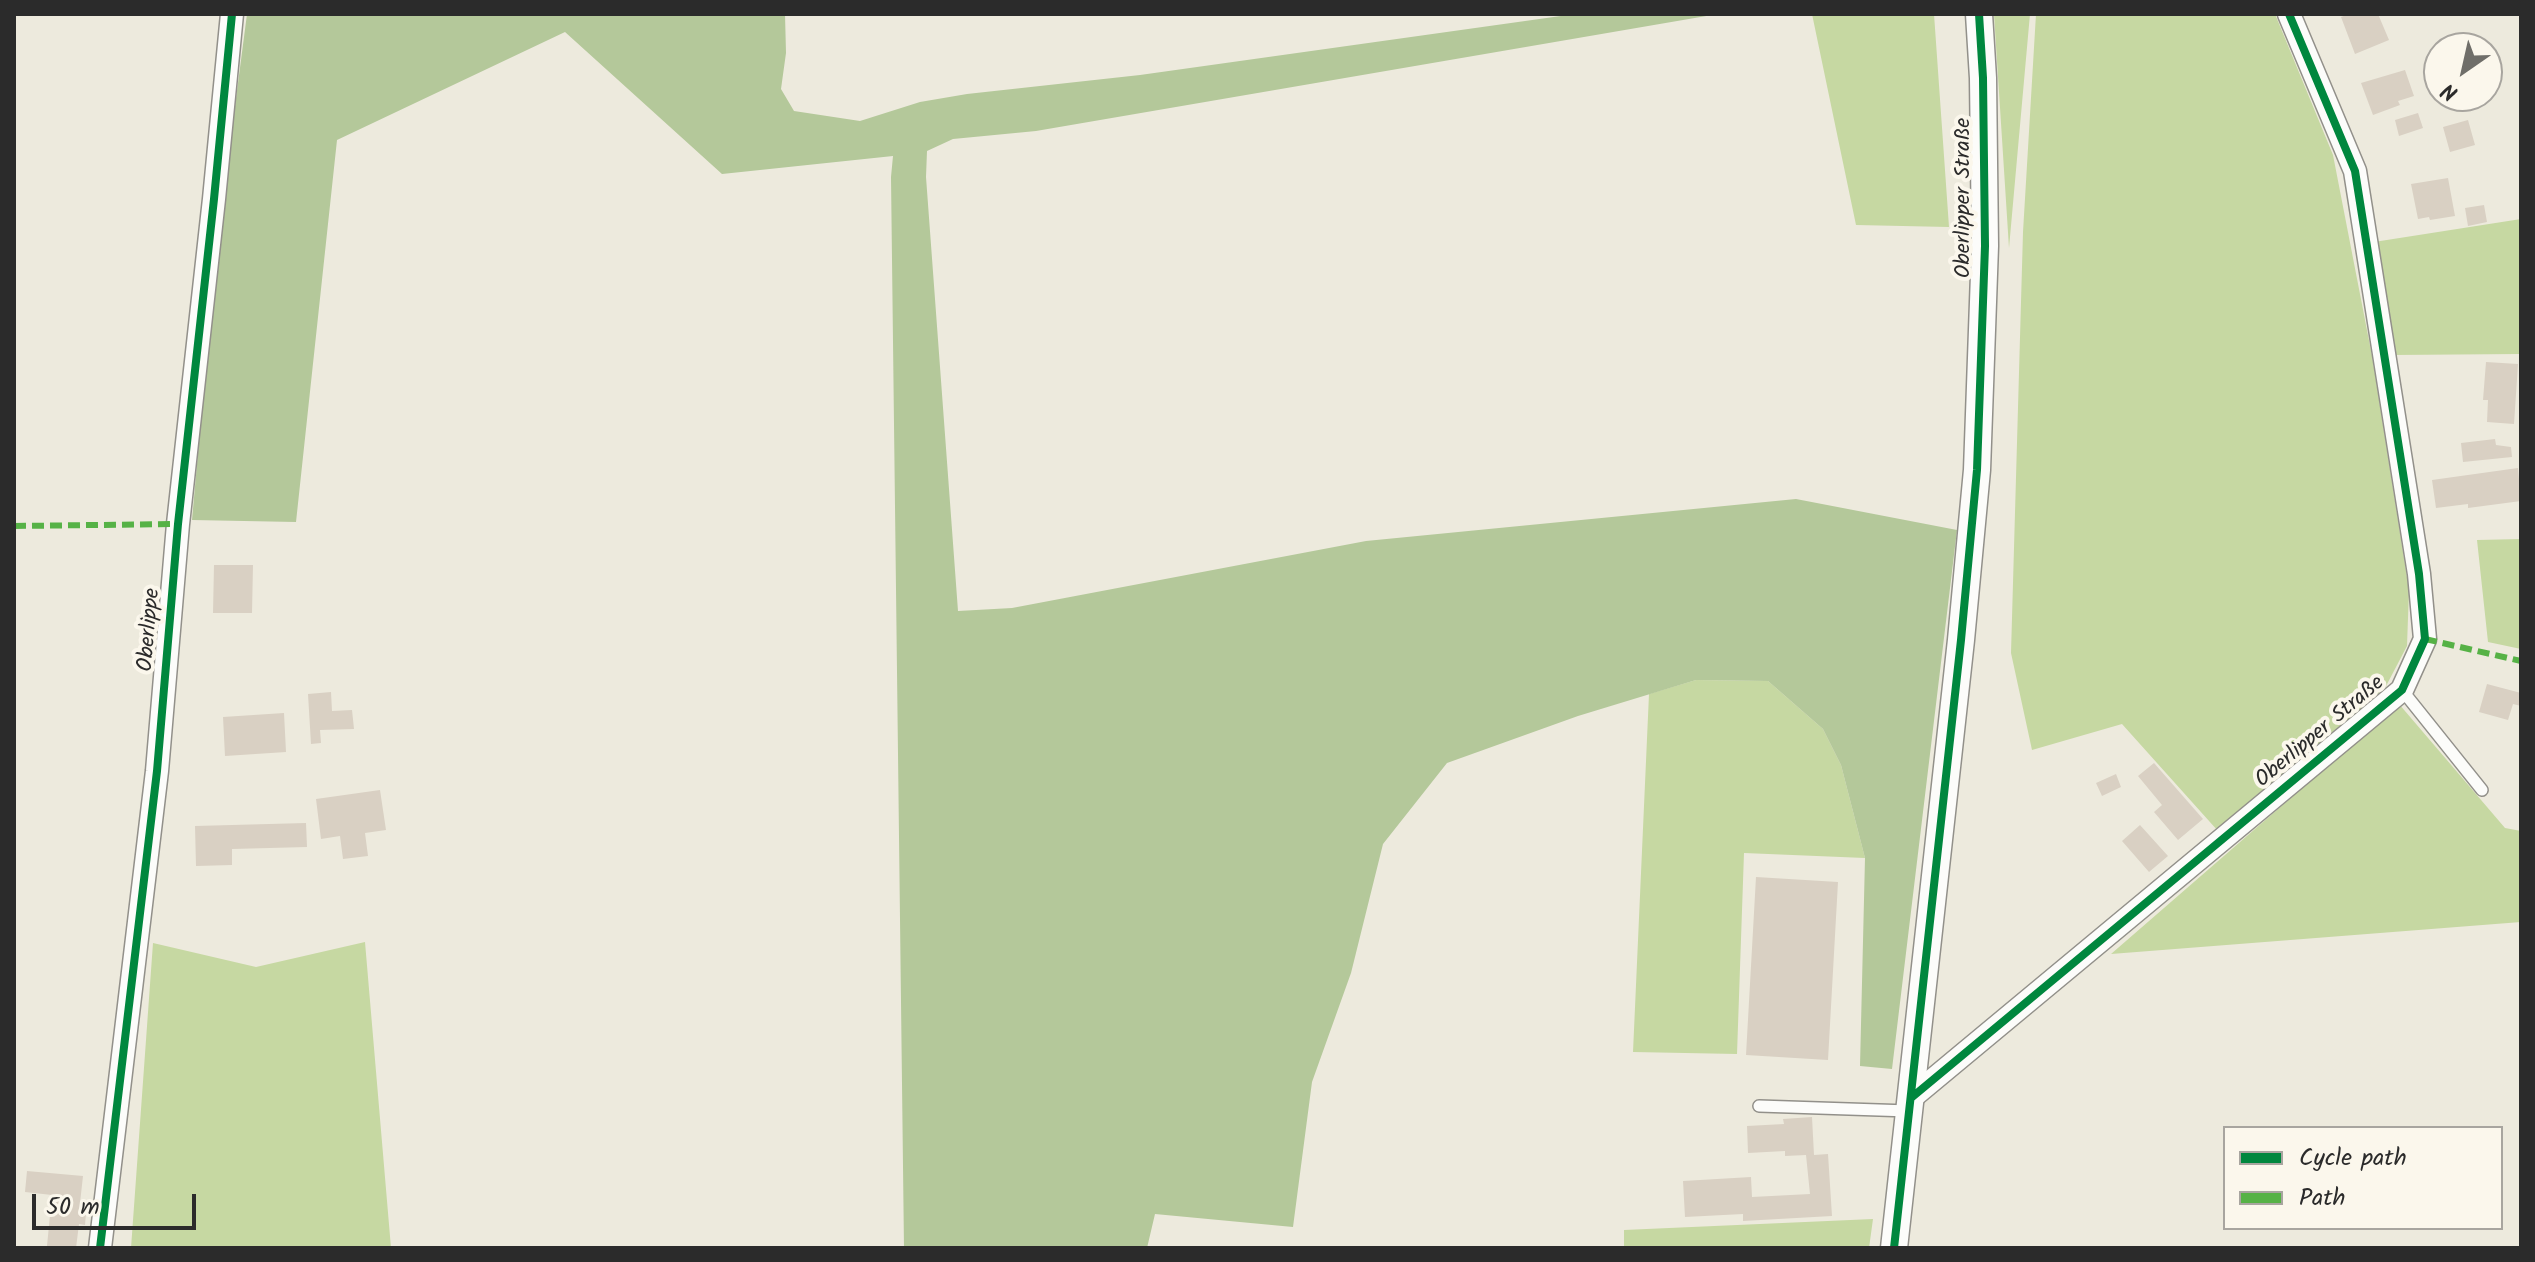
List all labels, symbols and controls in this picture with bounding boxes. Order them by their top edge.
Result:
north arrow [2423,32,2503,112]
text: N [2435,72,2466,109]
street label: Oberlipper Straße [1952,118,1978,278]
street label: Oberlippe [134,587,168,673]
street label: Oberlipper Straße [2251,671,2391,795]
legend [2223,1126,2503,1230]
text: Cycle path [2299,1139,2407,1178]
scale bar [36,1178,200,1228]
text: Path [2299,1179,2345,1218]
text: 50 m [46,1188,100,1227]

